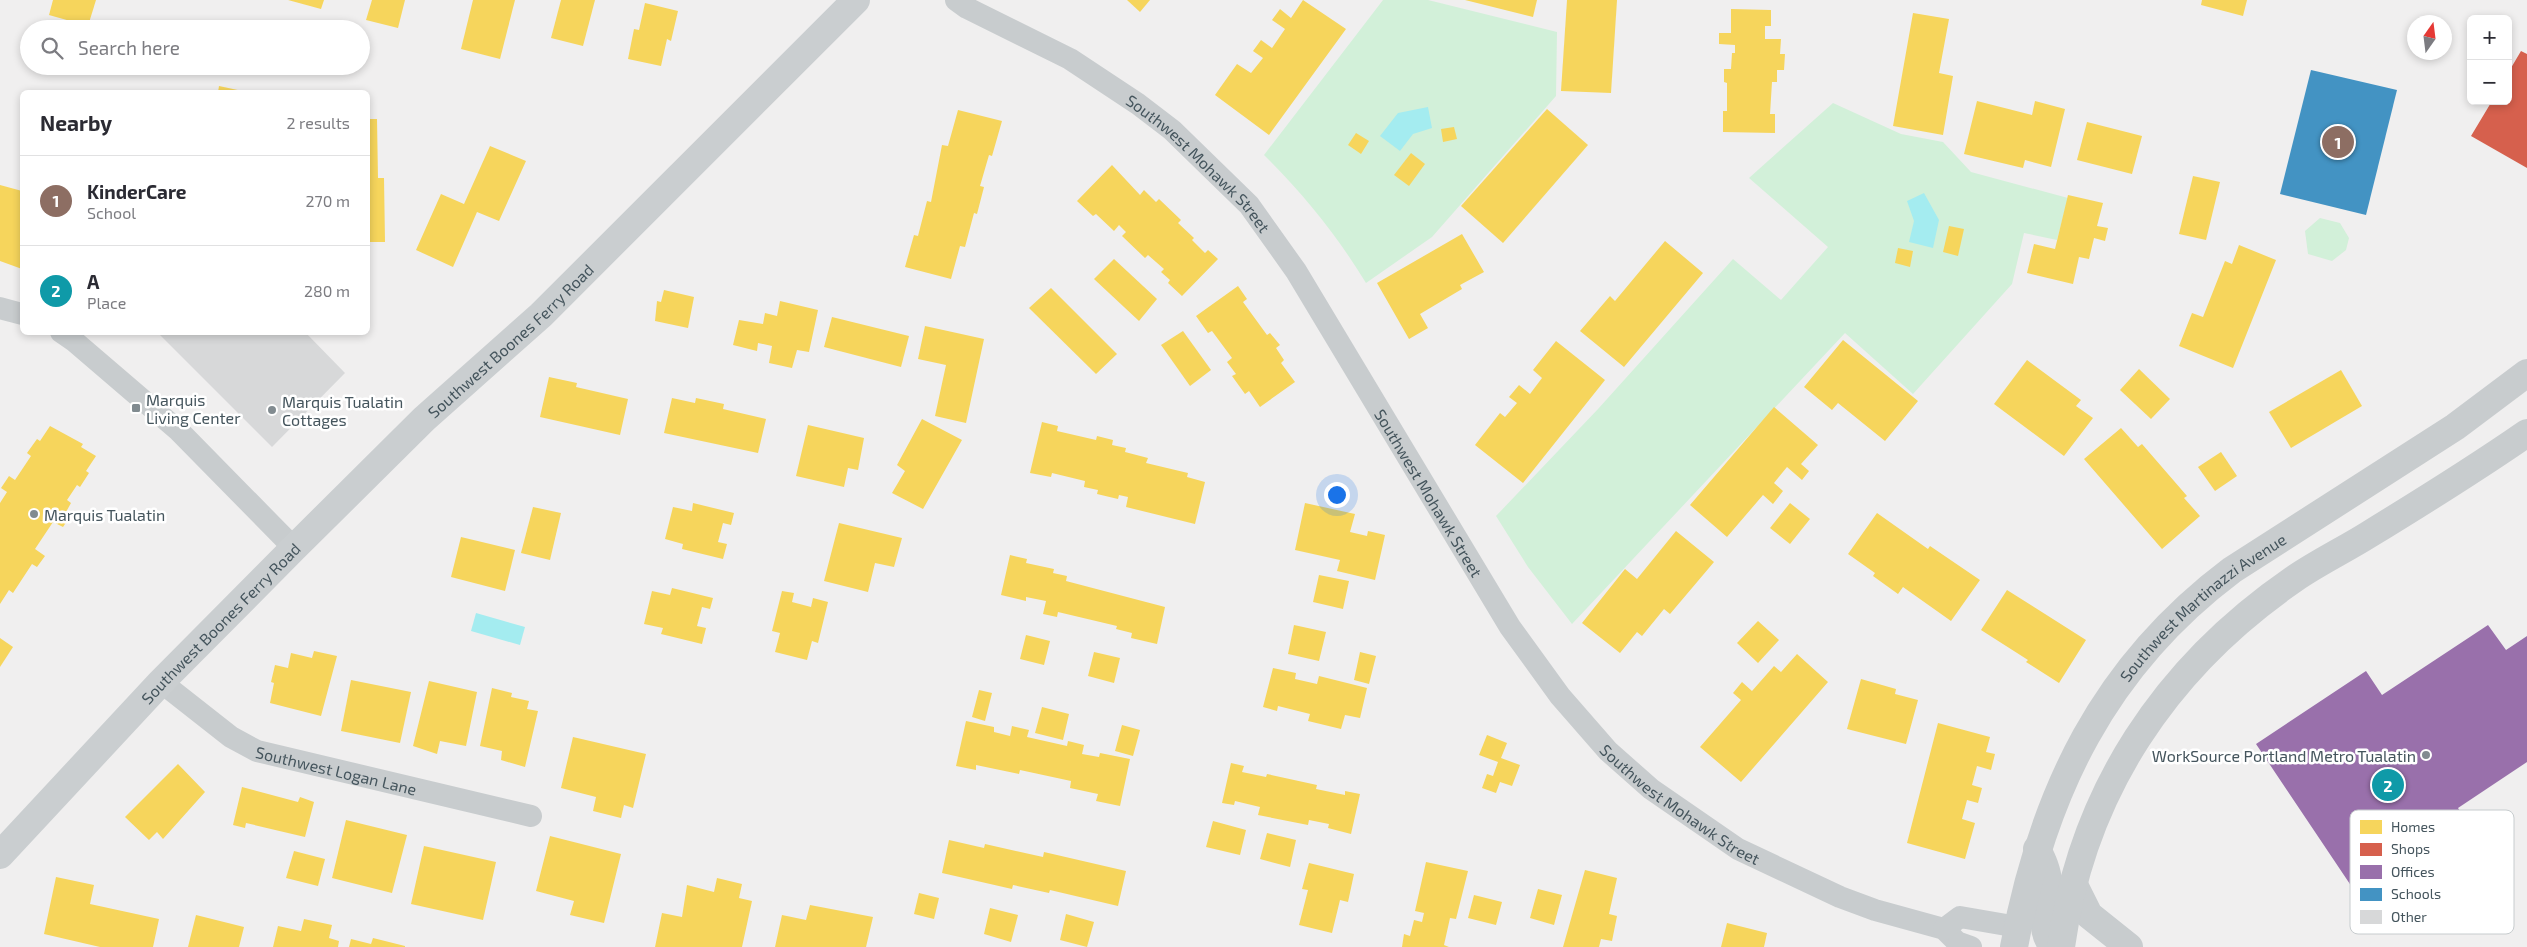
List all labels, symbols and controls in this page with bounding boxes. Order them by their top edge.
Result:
north arrow [2407,15,2452,60]
map controls [2467,15,2512,105]
button: + [2467,15,2512,60]
search box [20,20,370,75]
icon: search [38,34,66,62]
text: Search here [78,36,180,59]
button: − [2467,60,2512,105]
street label: Southwest Mohawk Street [1123,90,1275,236]
text: Nearby [40,110,112,135]
text: 2 results [287,113,350,132]
pin: 1 [2322,123,2354,161]
text: KinderCare [87,180,187,203]
text: 1 [53,191,59,210]
text: 270 m [306,191,350,210]
text: School [87,203,136,222]
street label: Southwest Boones Ferry Road [423,259,597,421]
text: A [87,270,99,293]
text: 2 [51,281,61,300]
text: 280 m [304,281,350,300]
text: Place [87,293,126,312]
place label: Marquis Living Center [146,390,241,427]
place label: Marquis Tualatin Cottages [282,392,403,429]
marker: Marquis Living Center [130,402,142,414]
marker: Marquis Tualatin Cottages [266,404,278,416]
street label: Southwest Mohawk Street [1371,405,1487,580]
your location [1324,482,1350,508]
place label: Marquis Tualatin [44,505,165,524]
marker: Marquis Tualatin [28,508,40,520]
street label: Southwest Martinazzi Avenue [2115,529,2289,685]
street label: Southwest Boones Ferry Road [137,538,304,707]
street label: Southwest Mohawk Street [1597,740,1763,868]
street label: Southwest Logan Lane [254,742,419,798]
place label: WorkSource Portland Metro Tualatin [2152,746,2416,765]
marker: WorkSource Portland Metro Tualatin [2420,749,2432,761]
pin: 2 [2372,766,2404,804]
legend [2350,810,2514,934]
text: Homes [2391,818,2435,835]
text: Shops [2391,840,2430,857]
text: Offices [2391,863,2435,880]
text: Schools [2391,885,2441,902]
text: Other [2391,908,2427,925]

